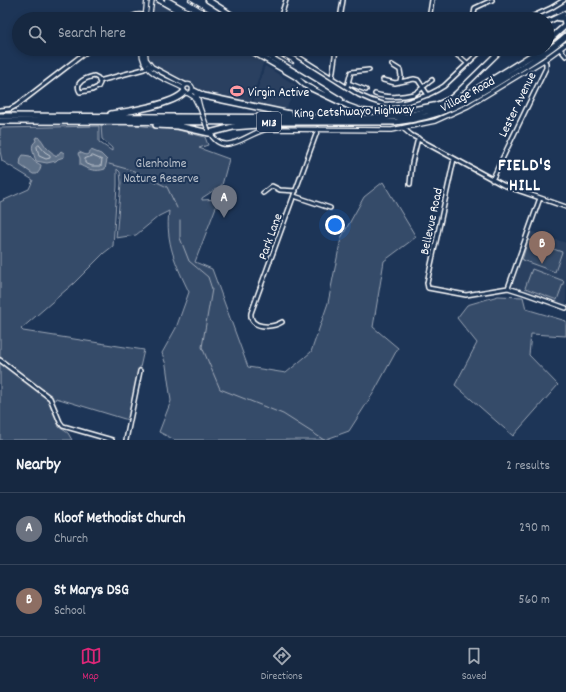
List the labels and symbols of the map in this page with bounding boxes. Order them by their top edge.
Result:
street label: Lester Avenue [494,69,542,141]
street label: Village Road [438,72,499,118]
sports icon: Virgin Active [229,83,245,99]
place label: Virgin Active [248,84,309,103]
street label: King Cetshwayo Highway [294,101,415,124]
road number: M13 [257,112,281,132]
park label: Glenholme Nature Reserve [123,155,199,189]
district label: FIELD'S HILL [498,155,552,199]
pin: A [211,185,237,218]
street label: Bellevue Road [416,186,449,257]
street label: Park Lane [254,211,289,263]
your location [325,215,345,235]
pin: B [529,231,555,264]

